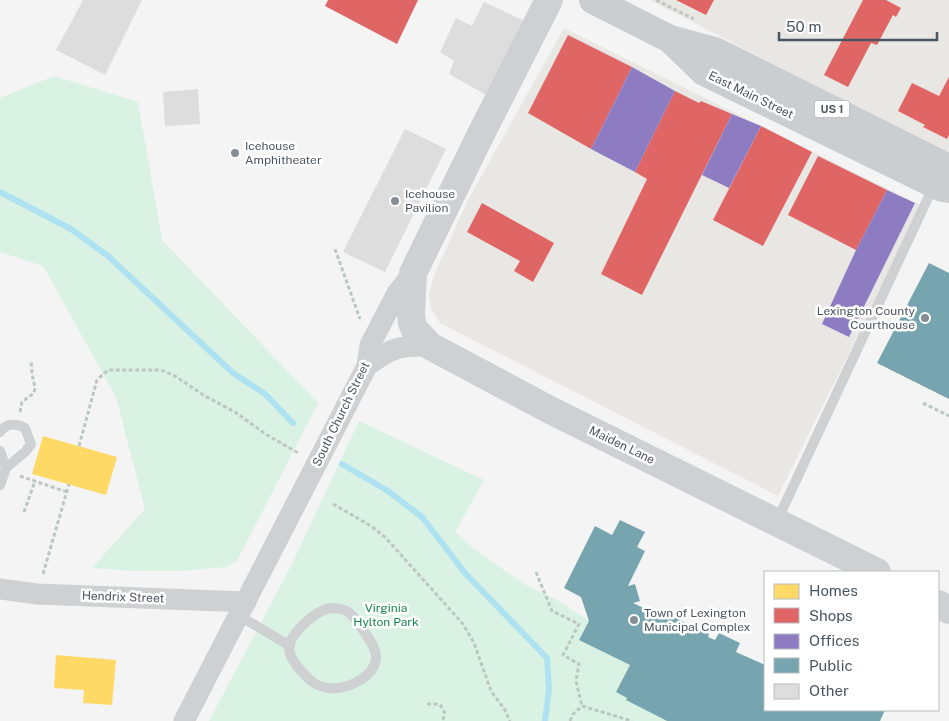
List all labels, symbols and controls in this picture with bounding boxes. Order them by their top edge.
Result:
scale bar [779,10,936,42]
text: 50 m [786,18,821,35]
street label: East Main Street [706,68,796,122]
road number: US 1 [814,100,850,118]
place label: Icehouse Amphitheater [245,139,322,167]
marker: Icehouse Amphitheater [229,147,241,159]
place label: Icehouse Pavilion [405,187,455,215]
marker: Icehouse Pavilion [389,195,401,207]
place label: Lexington County Courthouse [817,304,916,332]
marker: Lexington County Courthouse [919,312,931,324]
street label: South Church Street [310,359,373,468]
street label: Maiden Lane [587,423,657,467]
legend [764,571,939,711]
text: Homes [809,582,858,599]
street label: Hendrix Street [82,589,165,605]
park label: Virginia Hylton Park [353,601,419,629]
place label: Town of Lexington Municipal Complex [644,606,751,634]
text: Shops [809,607,853,624]
marker: Town of Lexington Municipal Complex [628,614,640,626]
text: Offices [809,632,859,649]
text: Public [809,657,853,674]
text: Other [809,682,849,699]

